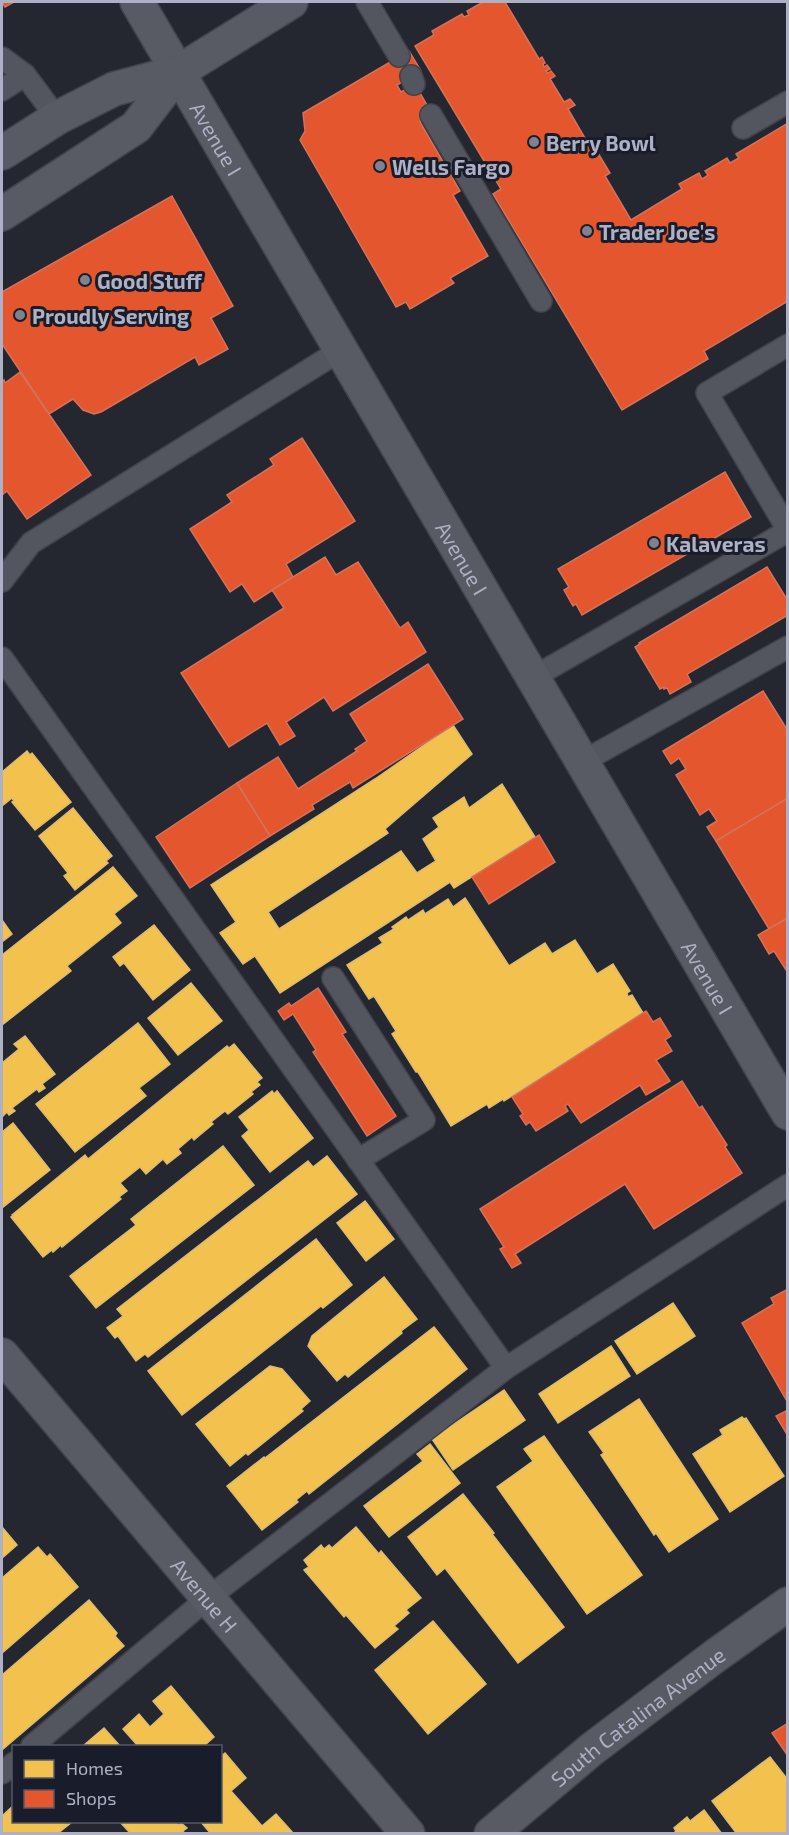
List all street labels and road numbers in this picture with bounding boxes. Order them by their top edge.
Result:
street label: Avenue I [186,97,248,179]
street label: Avenue I [431,517,494,599]
street label: Avenue I [677,936,739,1018]
street label: Avenue H [167,1552,243,1637]
street label: South Catalina Avenue [545,1641,729,1791]

